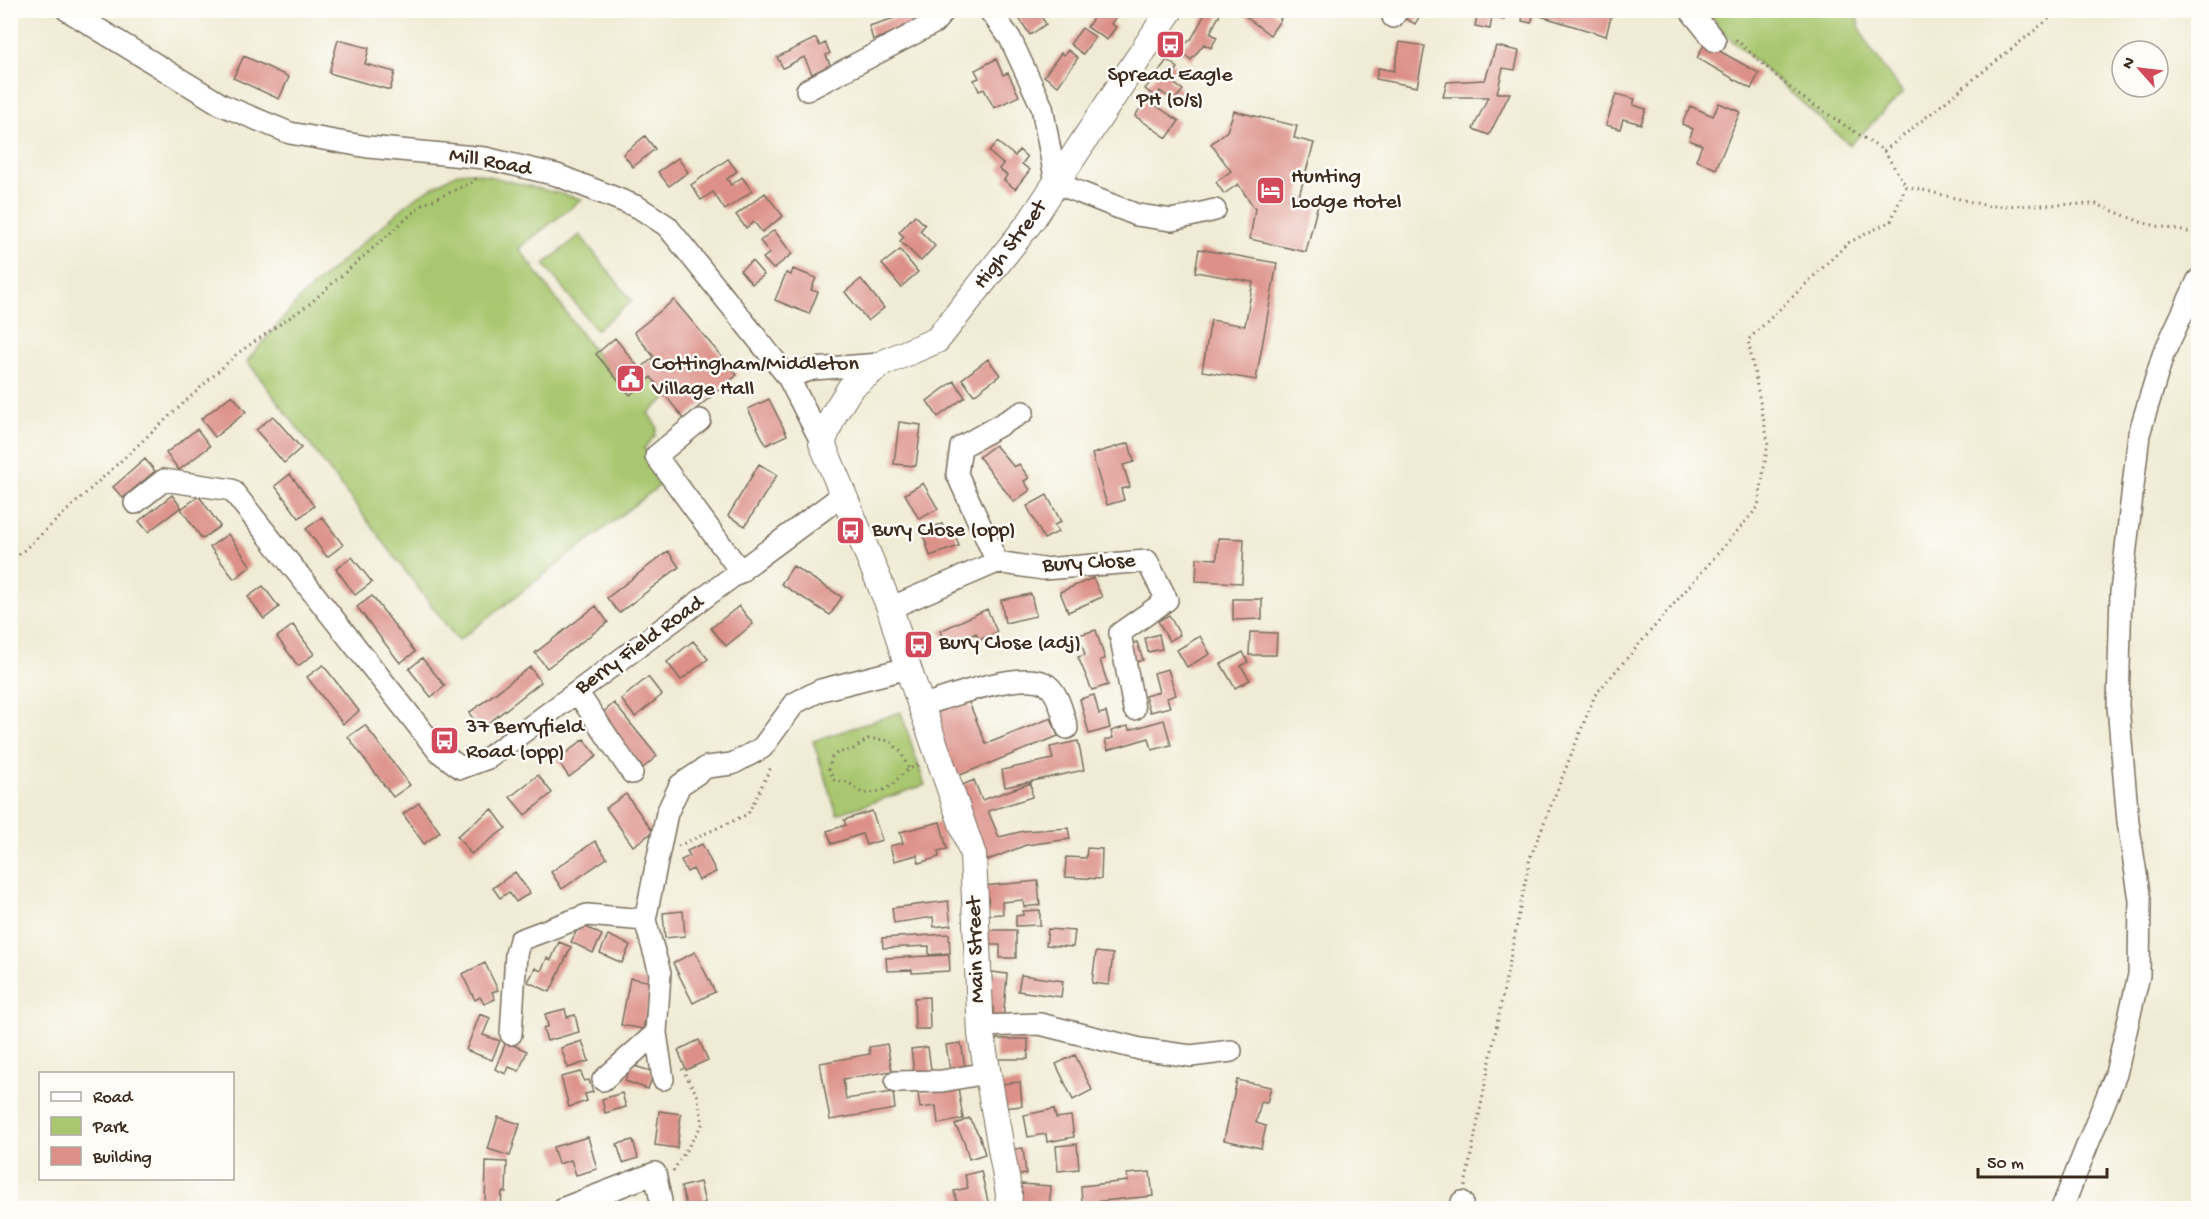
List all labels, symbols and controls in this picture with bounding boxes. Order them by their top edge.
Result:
bus stop icon: Spread Eagle PH (o/s) [1154,28,1186,60]
north arrow [2110,39,2170,99]
text: N [2119,54,2141,73]
place label: Spread Eagle PH (o/s) [1107,63,1233,114]
street label: Mill Road [447,143,535,183]
place label: Hunting Lodge Hotel [1291,165,1402,216]
hotel icon: Hunting Lodge Hotel [1254,175,1286,207]
street label: High Street [969,194,1055,295]
place label: Cottingham/Middleton Village Hall [651,352,859,403]
public building icon: Cottingham/Middleton Village Hall [615,362,647,394]
bus stop icon: Bury Close (opp) [835,515,867,547]
place label: Bury Close (opp) [871,518,1016,544]
street label: Bury Close [1041,549,1137,579]
street label: Berry Field Road [570,589,711,702]
bus stop icon: Bury Close (adj) [902,628,934,660]
place label: Bury Close (adj) [938,631,1081,657]
place label: 37 Berryfield Road (opp) [465,715,586,766]
bus stop icon: 37 Berryfield Road (opp) [429,725,461,757]
street label: Main Street [962,894,992,1004]
legend [39,1072,234,1180]
text: Road [93,1088,134,1109]
text: Park [92,1118,129,1139]
scale bar [1978,1141,2107,1179]
text: Building [92,1148,152,1169]
text: 50 m [1987,1154,2024,1175]

